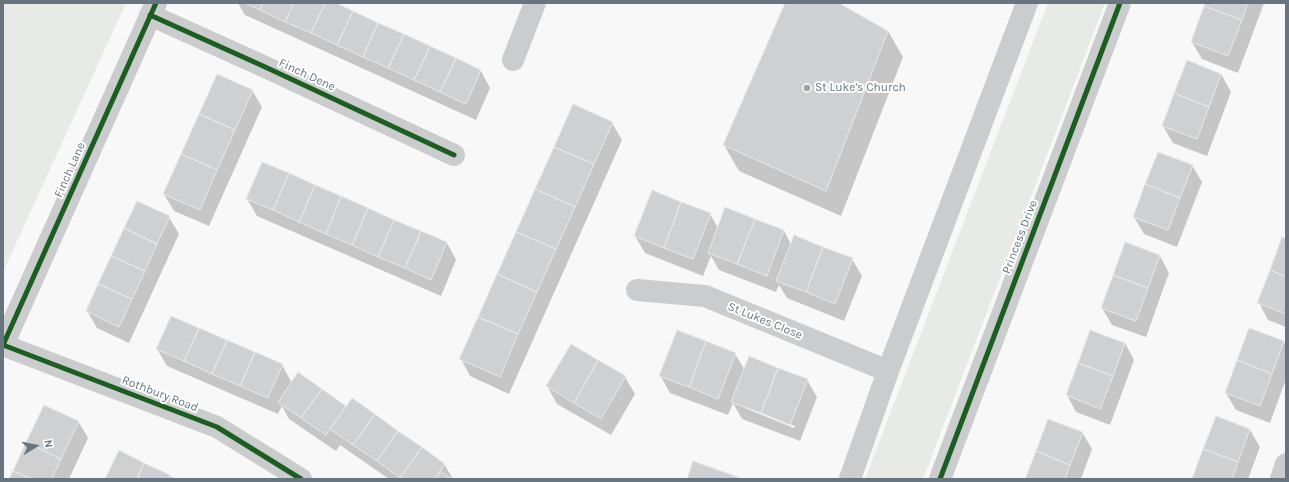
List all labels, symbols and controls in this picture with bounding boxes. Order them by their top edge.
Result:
street label: Finch Dene [276,56,338,94]
place label: St Luke's Church [815,81,906,95]
marker: St Luke's Church [802,83,812,93]
street label: Finch Lane [51,140,89,200]
street label: Princess Drive [999,198,1041,276]
street label: St Lukes Close [726,299,804,343]
street label: Rothbury Road [120,373,200,415]
north arrow [16,426,56,466]
text: N [41,439,55,449]

